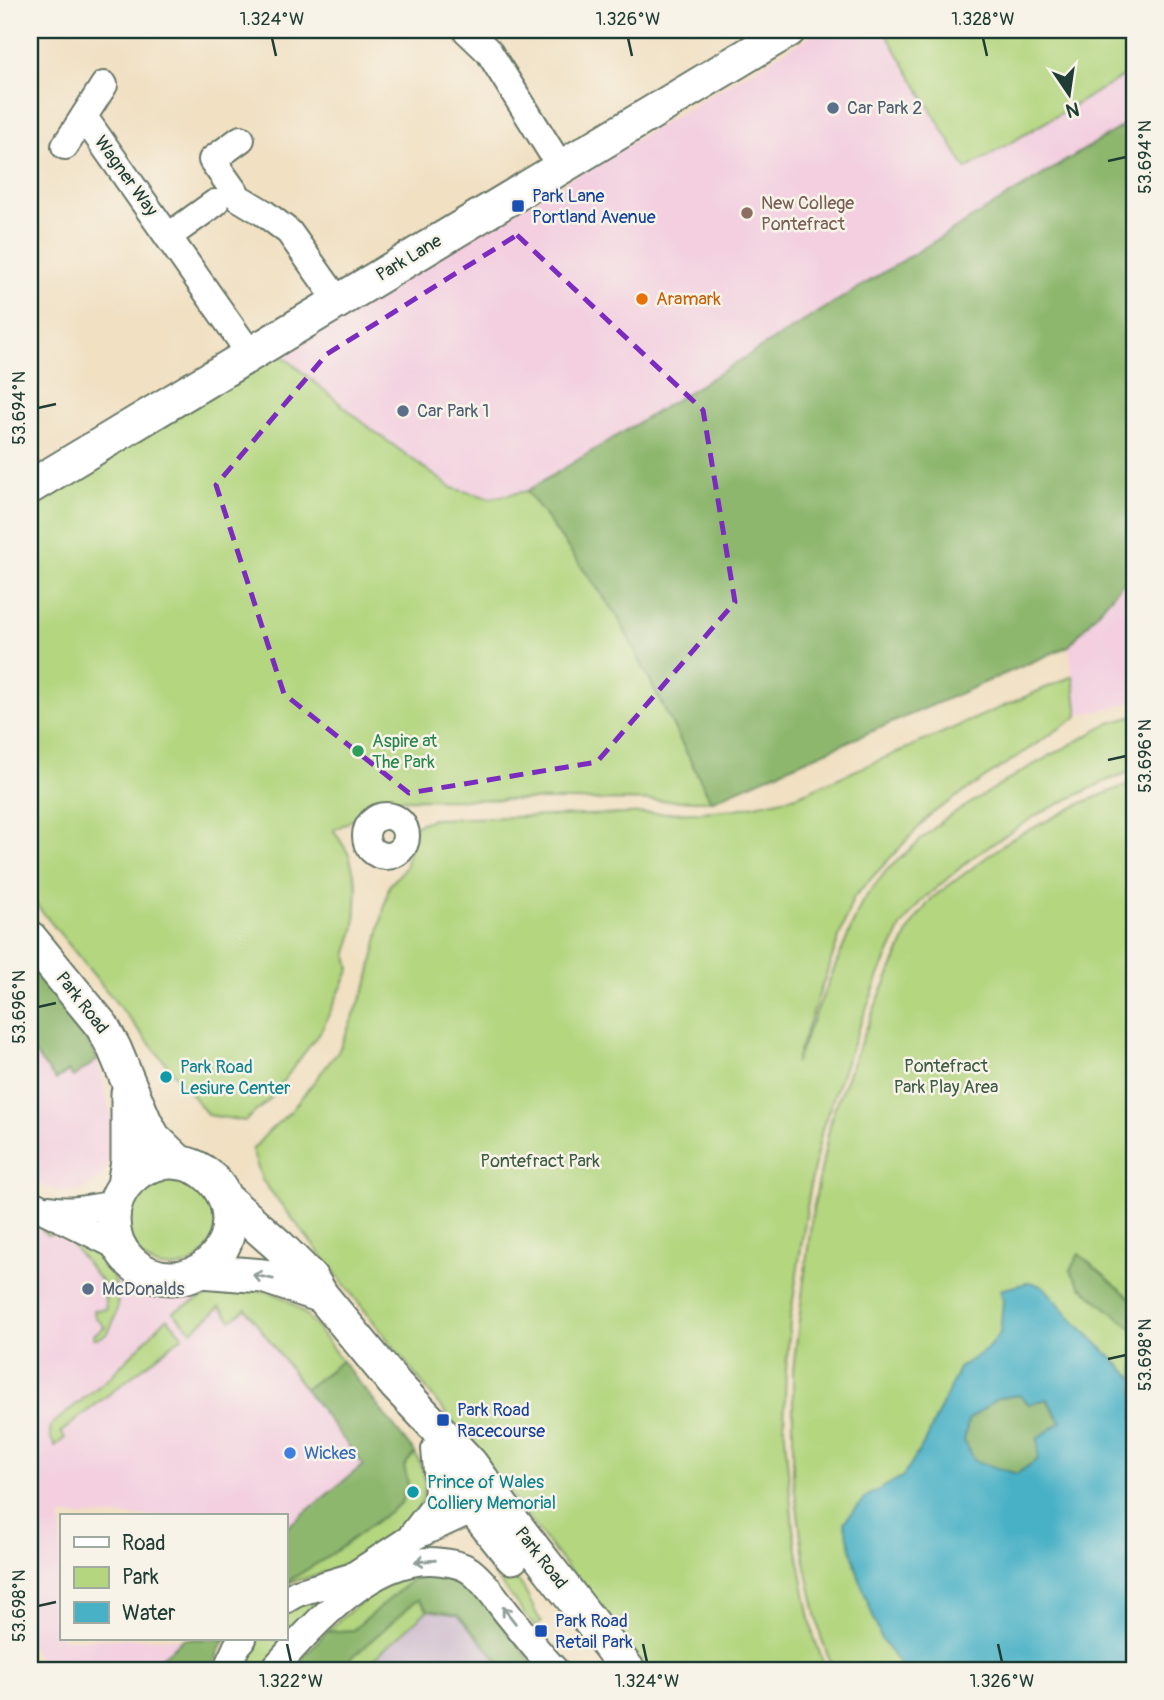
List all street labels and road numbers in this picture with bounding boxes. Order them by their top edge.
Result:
street label: Wagner Way [89,131,163,221]
street label: Park Lane [372,229,446,287]
street label: Park Road [51,967,113,1039]
street label: Park Road [510,1522,572,1594]

